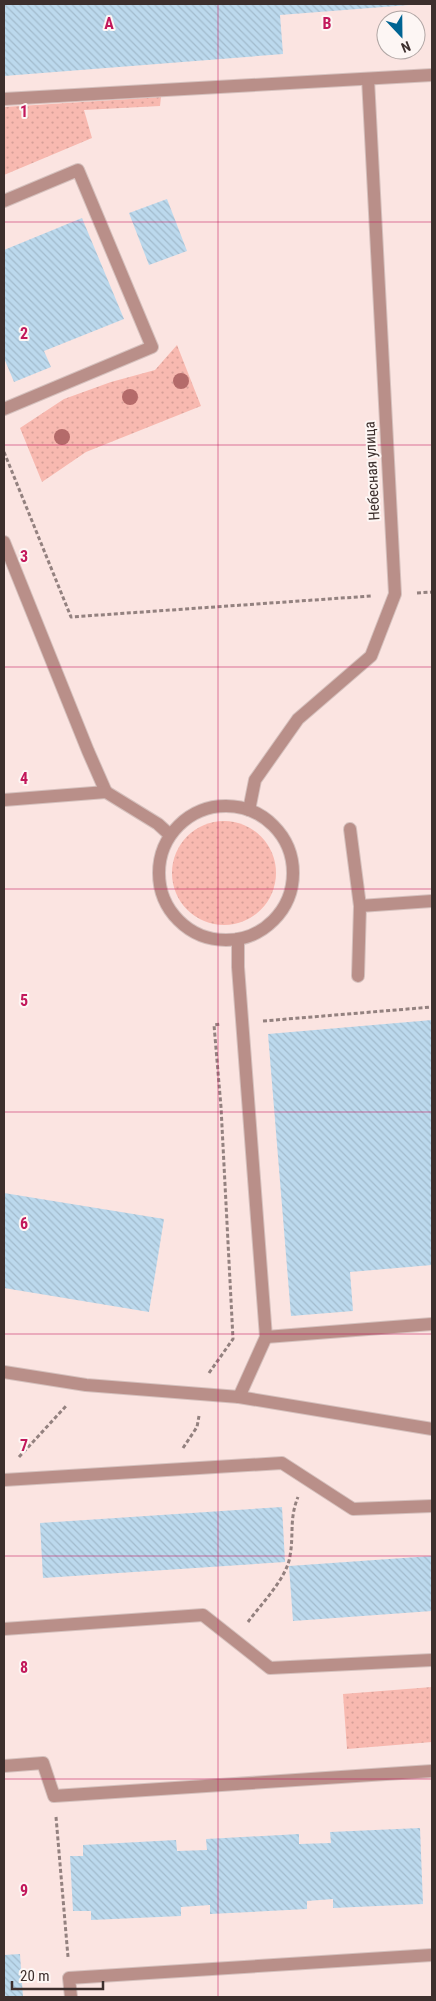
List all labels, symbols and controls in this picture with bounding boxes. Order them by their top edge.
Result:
north arrow [376,10,426,60]
text: A [104,14,114,33]
text: B [323,14,332,33]
text: N [399,38,413,56]
text: 1 [20,102,28,121]
text: 2 [20,324,28,343]
street label: Небесная улица [360,421,384,521]
text: 3 [20,547,28,566]
text: 4 [20,769,28,788]
text: 5 [20,991,28,1010]
text: 6 [20,1214,28,1233]
text: 7 [20,1436,28,1455]
text: 8 [20,1658,28,1677]
text: 9 [20,1881,28,1900]
scale bar [12,1958,104,1990]
text: 20 m [20,1967,50,1985]

